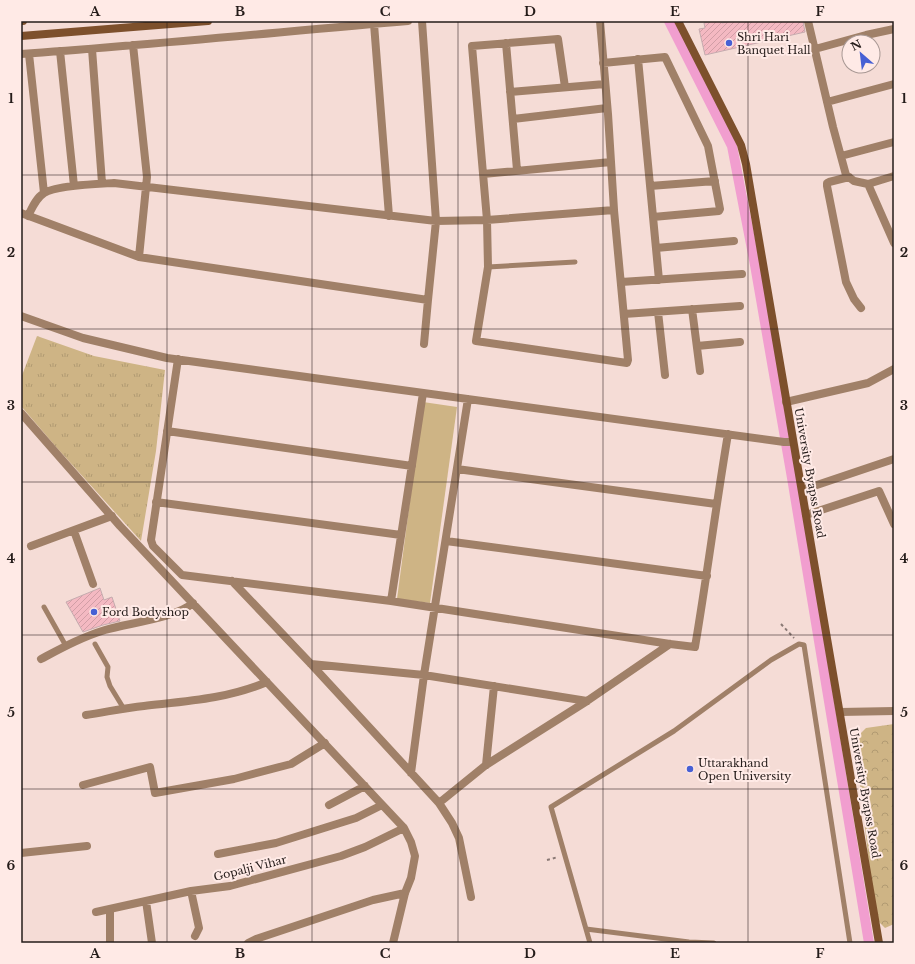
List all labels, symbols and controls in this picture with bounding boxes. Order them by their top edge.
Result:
text: A [89,3,101,20]
text: B [235,3,245,20]
text: C [380,3,391,20]
text: D [524,3,536,20]
text: E [670,3,680,20]
text: F [816,3,825,20]
place label: Shri Hari Banquet Hall [737,30,811,57]
north arrow [841,34,881,74]
text: N [848,36,865,54]
marker: Shri Hari Banquet Hall [724,38,734,48]
text: 1 [8,90,14,107]
text: 1 [901,90,907,107]
text: 2 [7,244,15,261]
text: 2 [900,244,908,261]
text: 3 [7,397,15,414]
text: 3 [900,397,908,414]
street label: University Byapss Road [792,407,828,540]
text: 4 [7,550,16,567]
text: 4 [900,550,909,567]
place label: Ford Bodyshop [102,605,189,619]
marker: Ford Bodyshop [89,607,99,617]
text: 5 [7,704,15,721]
text: 5 [900,704,908,721]
street label: University Byapss Road [847,727,883,860]
place label: Uttarakhand Open University [698,756,791,783]
marker: Uttarakhand Open University [685,764,695,774]
street label: Gopalji Vihar [212,852,289,884]
text: 6 [7,857,16,874]
text: 6 [900,857,909,874]
text: A [89,945,101,962]
text: B [235,945,245,962]
text: C [380,945,391,962]
text: D [524,945,536,962]
text: E [670,945,680,962]
text: F [816,945,825,962]

